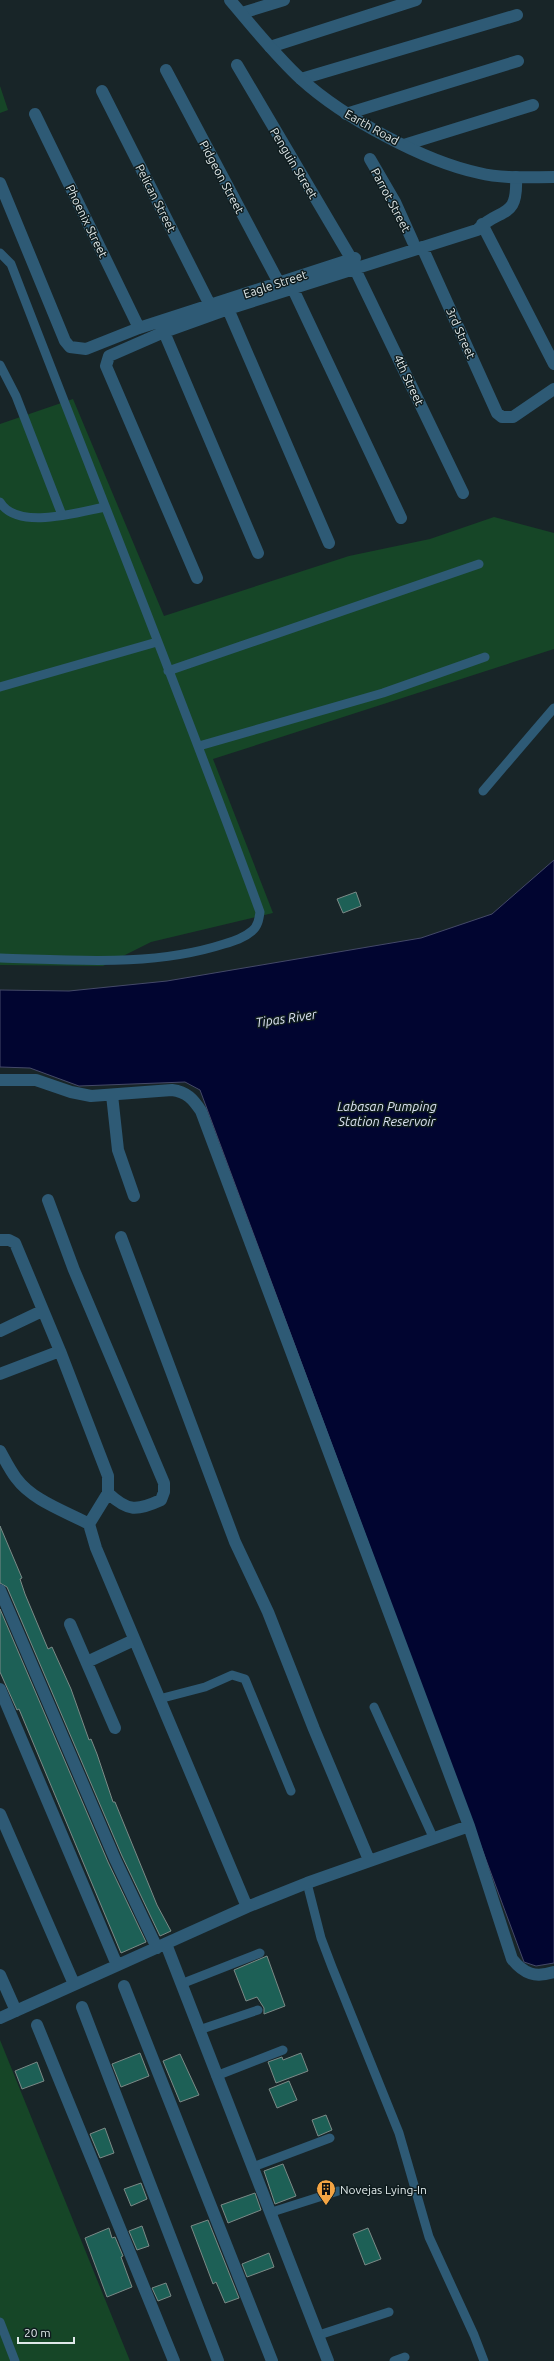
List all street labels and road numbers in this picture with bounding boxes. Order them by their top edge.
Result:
street label: Earth Road [343,107,401,147]
street label: Penguin Street [268,125,320,201]
street label: Pidgeon Street [197,138,247,216]
street label: Pelican Street [133,162,179,234]
street label: Parrot Street [369,166,413,234]
street label: Phoenix Street [64,182,110,260]
street label: Eagle Street [242,268,309,300]
street label: 3rd Street [444,305,478,361]
street label: 4th Street [392,353,427,408]

